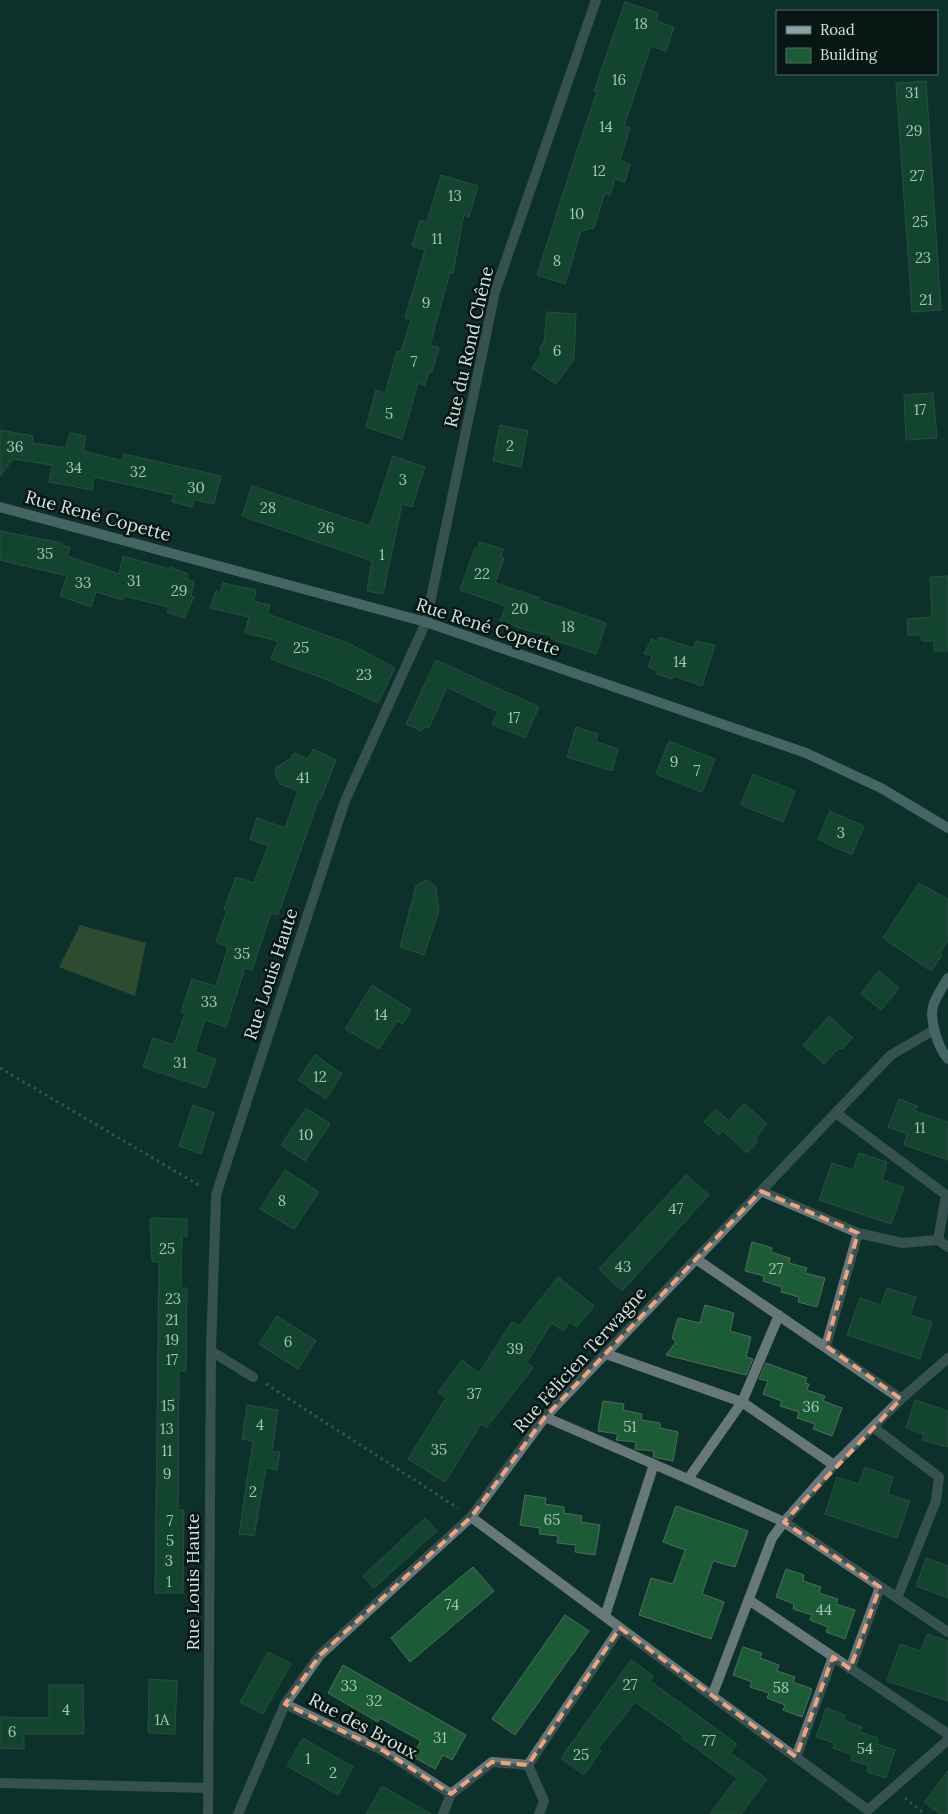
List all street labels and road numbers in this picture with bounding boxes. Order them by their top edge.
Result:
street label: Rue du Rond Chêne [439,264,498,430]
street label: Rue René Copette [23,485,174,546]
street label: Rue René Copette [413,592,563,661]
street label: Rue Louis Haute [238,905,303,1042]
street label: Rue Félicien Terwagne [508,1282,651,1437]
street label: Rue Louis Haute [181,1513,204,1650]
street label: Rue des Broux [305,1687,422,1764]

